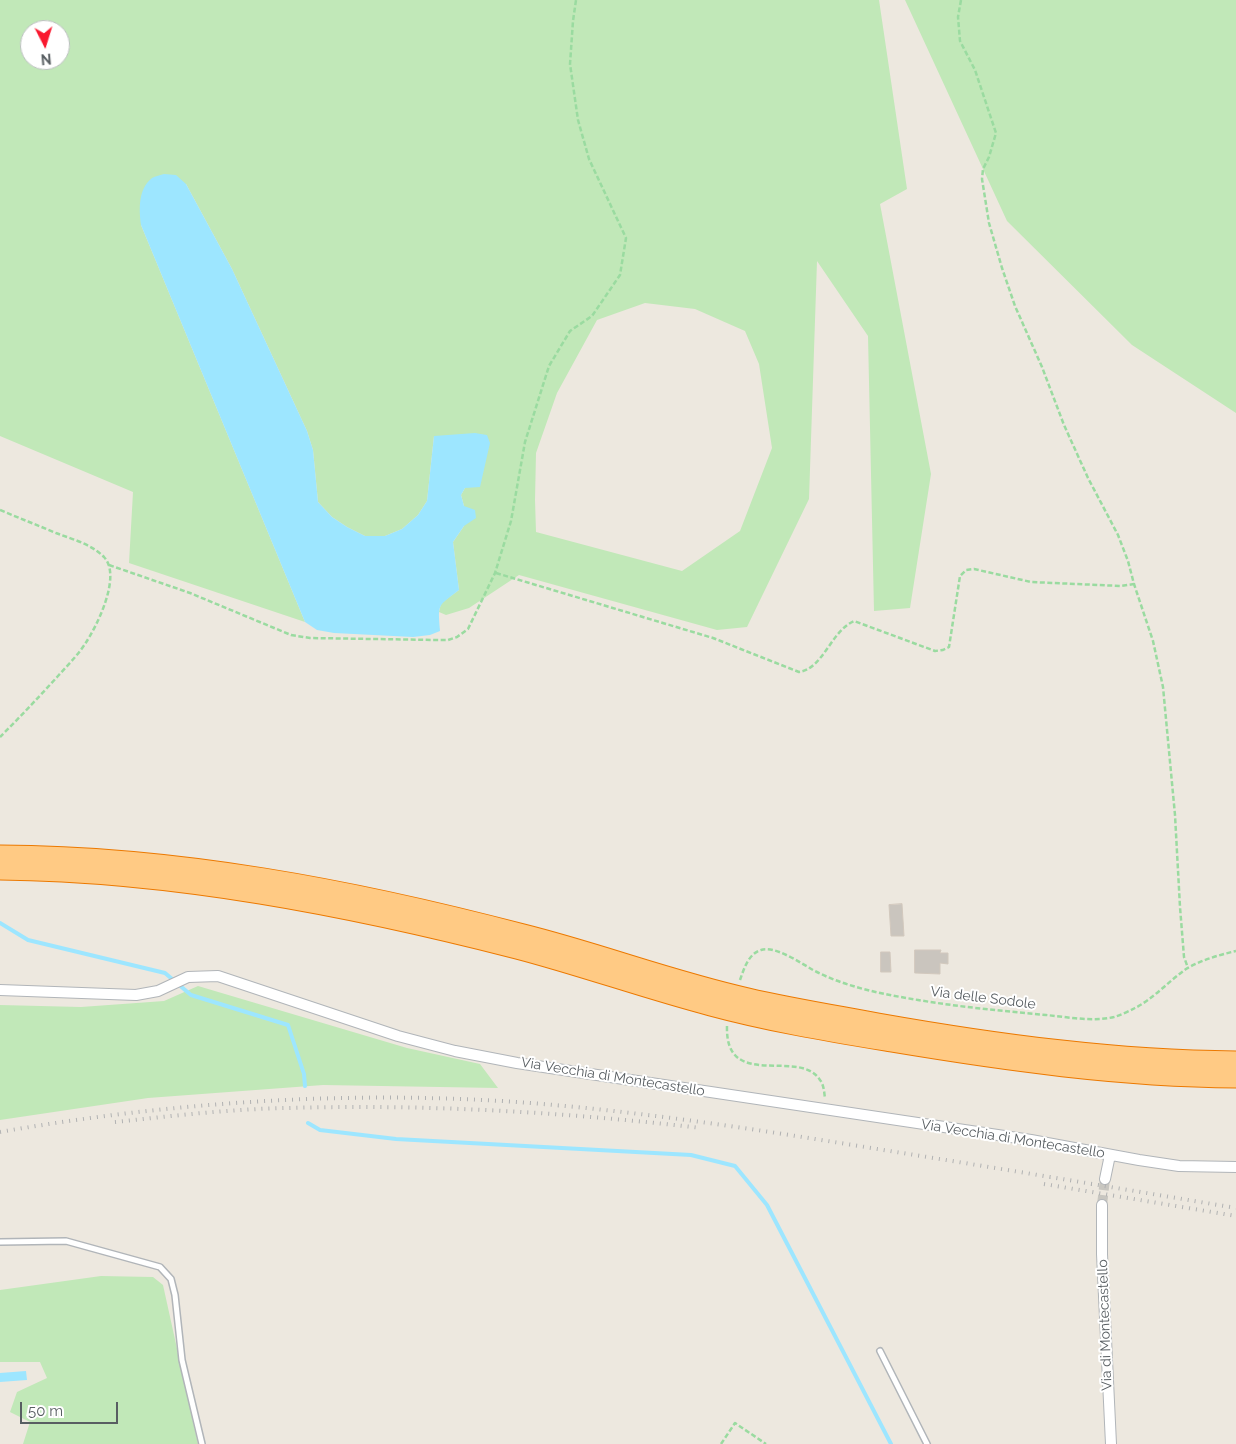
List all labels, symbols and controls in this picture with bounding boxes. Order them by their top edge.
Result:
north arrow [20,20,70,70]
text: N [40,51,52,67]
street label: Via delle Sodole [929,983,1037,1013]
street label: Via Vecchia di Montecastello [520,1054,706,1100]
street label: Via Vecchia di Montecastello [920,1116,1106,1162]
street label: Via di Montecastello [1094,1259,1116,1391]
scale bar [22,1392,120,1424]
text: 50 m [28,1402,63,1420]

